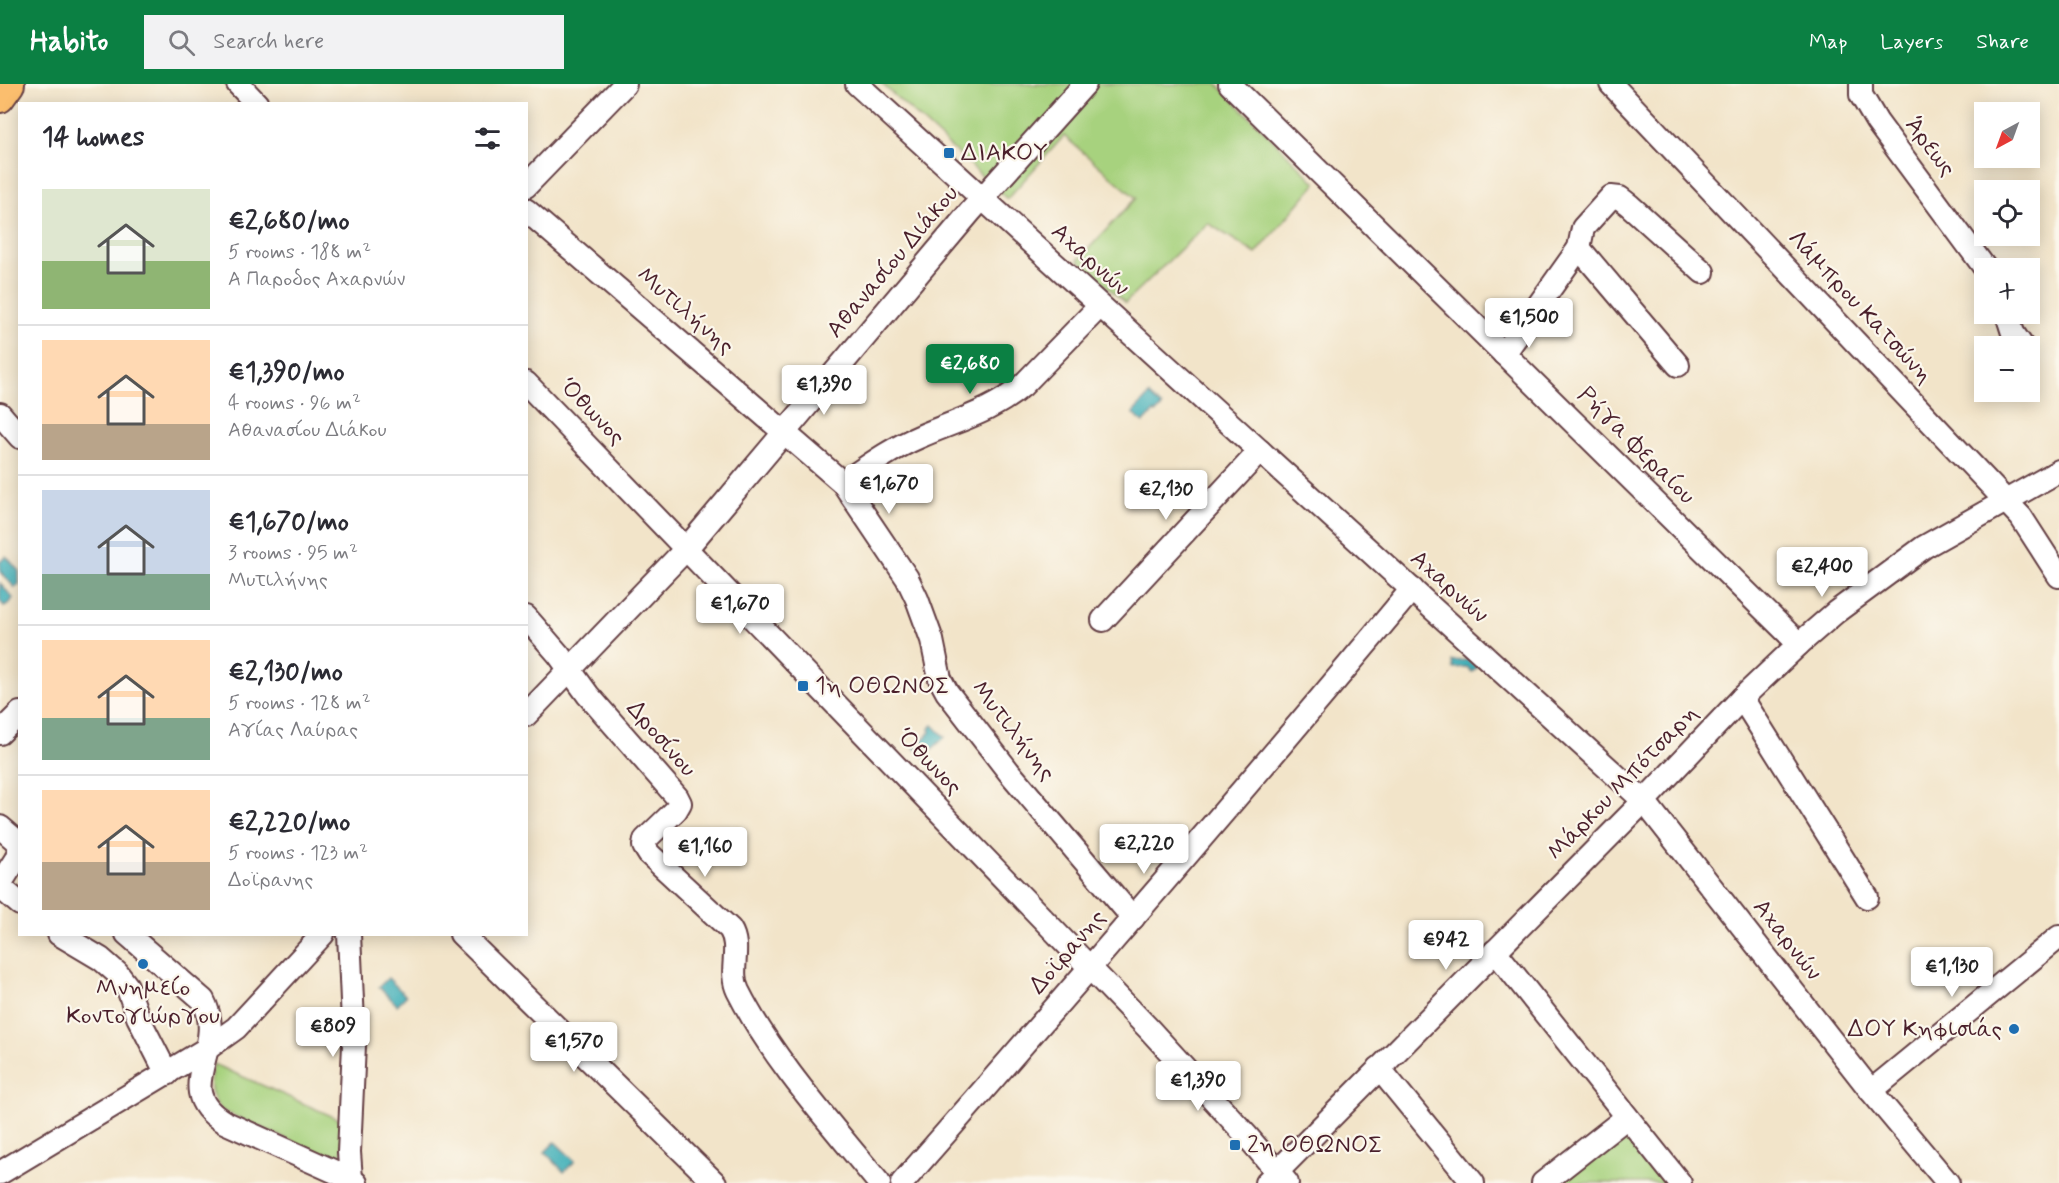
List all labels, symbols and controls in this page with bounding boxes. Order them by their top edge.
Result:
search box [144,15,564,69]
text: Habito [30,24,108,61]
icon: search [165,26,198,59]
text: Search here [213,28,324,56]
text: Map [1809,28,1847,56]
text: Layers [1880,28,1943,56]
text: Share [1976,28,2029,56]
north arrow [1974,102,2040,168]
map controls [1974,102,2040,402]
street label: Άρεως [1898,111,1962,183]
text: 14 homes [42,121,144,155]
icon: filters [471,122,504,155]
place label: ΔΙΑΚΟΥ [961,138,1048,169]
marker: ΔΙΑΚΟΥ [942,146,956,160]
street label: Αθανασίου Διάκου [820,179,966,345]
button: locate [1974,180,2040,246]
text: €2,680/mo [228,205,350,239]
icon: home [90,213,162,285]
street label: Αχαρνών [1044,217,1136,303]
street label: Λάμπρου Κατσώνη [1781,224,1939,390]
text: 5 rooms · 188 m² [228,239,371,266]
button: + [1974,258,2040,324]
street label: Μυτιλήνης [630,260,740,362]
text: Α Παροδος Αχαρνών [228,266,405,293]
pin: €1,500 [1480,298,1578,349]
text: €1,500 [1499,304,1559,331]
button: − [1974,336,2040,402]
pin: €2,680 [921,344,1019,395]
text: €2,680 [940,350,1000,377]
text: €1,390/mo [228,356,345,390]
icon: home [90,364,162,436]
pin: €1,390 [775,365,873,416]
text: €1,390 [796,371,852,398]
street label: Όθωνος [552,372,632,452]
street label: Ρήγα Φεραίου [1570,380,1702,512]
text: 4 rooms · 96 m² [228,390,361,417]
text: Αθανασίου Διάκου [228,417,387,444]
pin: €1,670 [840,464,938,515]
text: €1,670 [859,470,919,497]
pin: €2,130 [1117,470,1215,521]
text: €2,130 [1138,476,1194,503]
text: €1,670/mo [228,506,349,540]
icon: home [90,514,162,586]
text: 3 rooms · 95 m² [228,540,358,567]
street label: Αχαρνών [1403,544,1495,630]
pin: €2,400 [1773,547,1871,598]
text: €2,400 [1791,553,1853,580]
text: Μυτιλήνης [228,567,328,594]
pin: €1,670 [691,584,789,635]
text: €1,670 [710,590,770,617]
text: €2,130/mo [228,656,343,690]
icon: home [90,664,162,736]
place label: 1η ΟΘΩΝΟΣ [815,671,950,702]
street label: Μυτιλήνης [964,674,1062,788]
marker: 1η ΟΘΩΝΟΣ [796,679,810,693]
text: 5 rooms · 128 m² [228,690,371,717]
street label: Δροσίνου [619,694,703,784]
street label: Μάρκου Μπότσαρη [1541,698,1705,868]
text: Αγίας Λαύρας [228,717,358,744]
street label: Όθωνος [889,722,969,802]
text: €2,220/mo [228,806,350,840]
icon: home [90,814,162,886]
pin: €2,220 [1095,824,1193,875]
pin: €1,160 [656,827,754,878]
text: €2,220 [1114,830,1174,857]
text: €1,160 [677,833,733,860]
text: 5 rooms · 123 m² [228,840,368,867]
text: Δοϊρανης [228,867,313,894]
street label: Αχαρνών [1745,893,1829,987]
street label: Δοϊρανης [1023,903,1113,1001]
pin: €942 [1410,920,1482,971]
text: €942 [1422,926,1470,953]
pin: €1,130 [1903,947,2001,998]
text: €1,130 [1925,953,1979,980]
marker: Μνημείο Κοντογιώργου [136,957,150,971]
place label: Μνημείο Κοντογιώργου [66,973,220,1032]
pin: €809 [297,1007,369,1058]
text: €809 [310,1013,356,1040]
place label: ΔΟΥ Κηφισιάς [1848,1014,2002,1045]
pin: €1,570 [525,1022,623,1073]
marker: ΔΟΥ Κηφισιάς [2007,1022,2021,1036]
text: €1,570 [544,1028,604,1055]
pin: €1,390 [1149,1061,1247,1112]
text: €1,390 [1170,1067,1226,1094]
place label: 2η ΟΘΩΝΟΣ [1247,1130,1383,1161]
marker: 2η ΟΘΩΝΟΣ [1228,1138,1242,1152]

